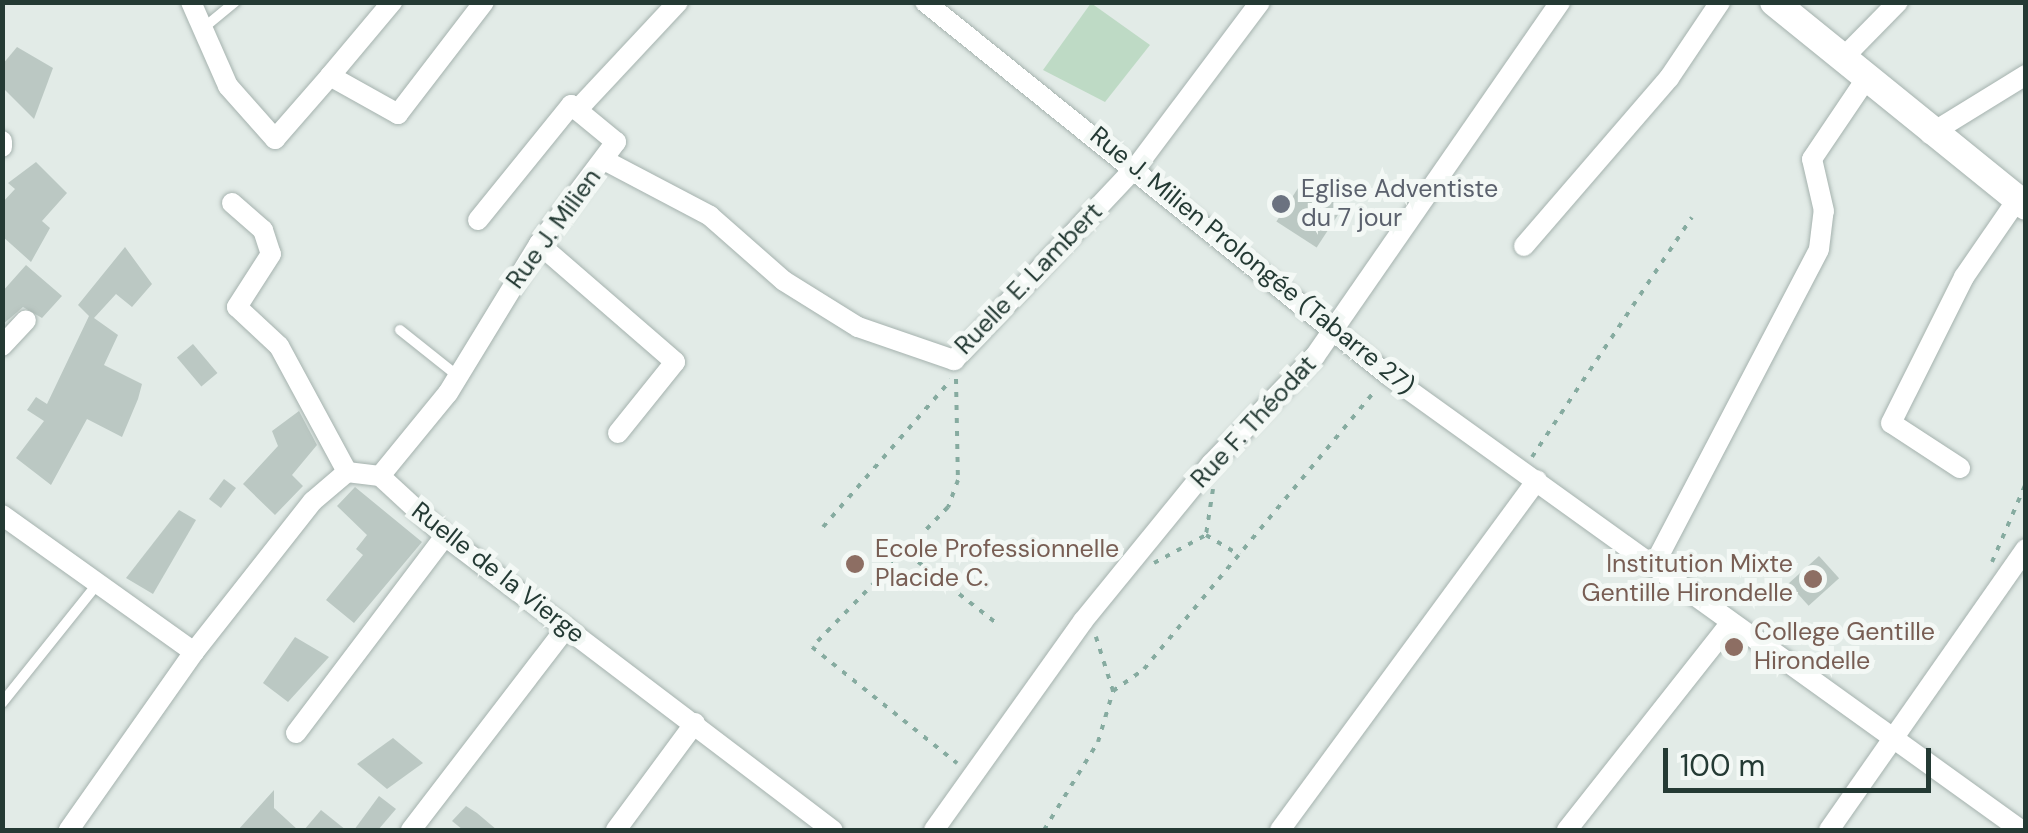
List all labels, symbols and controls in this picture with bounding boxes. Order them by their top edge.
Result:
street label: Rue J. Milien Prolongée (Tabarre 27) [1084,121,1420,401]
street label: Rue J. Milien [500,163,608,295]
place label: Eglise Adventiste du 7 jour [1301,175,1498,234]
marker: Eglise Adventiste du 7 jour [1270,193,1292,215]
street label: Ruelle E. Lambert [949,197,1109,361]
street label: Rue F. Théodat [1185,350,1323,494]
street label: Ruelle de la Vierge [406,496,590,650]
place label: Ecole Professionnelle Placide C. [875,535,1119,594]
place label: Institution Mixte Gentille Hirondelle [1582,550,1793,609]
marker: Ecole Professionnelle Placide C. [844,553,866,575]
marker: Institution Mixte Gentille Hirondelle [1802,568,1824,590]
place label: College Gentille Hirondelle [1754,618,1935,677]
marker: College Gentille Hirondelle [1723,636,1745,658]
scale bar [1668,728,1936,790]
text: 100 m [1680,746,1765,785]

